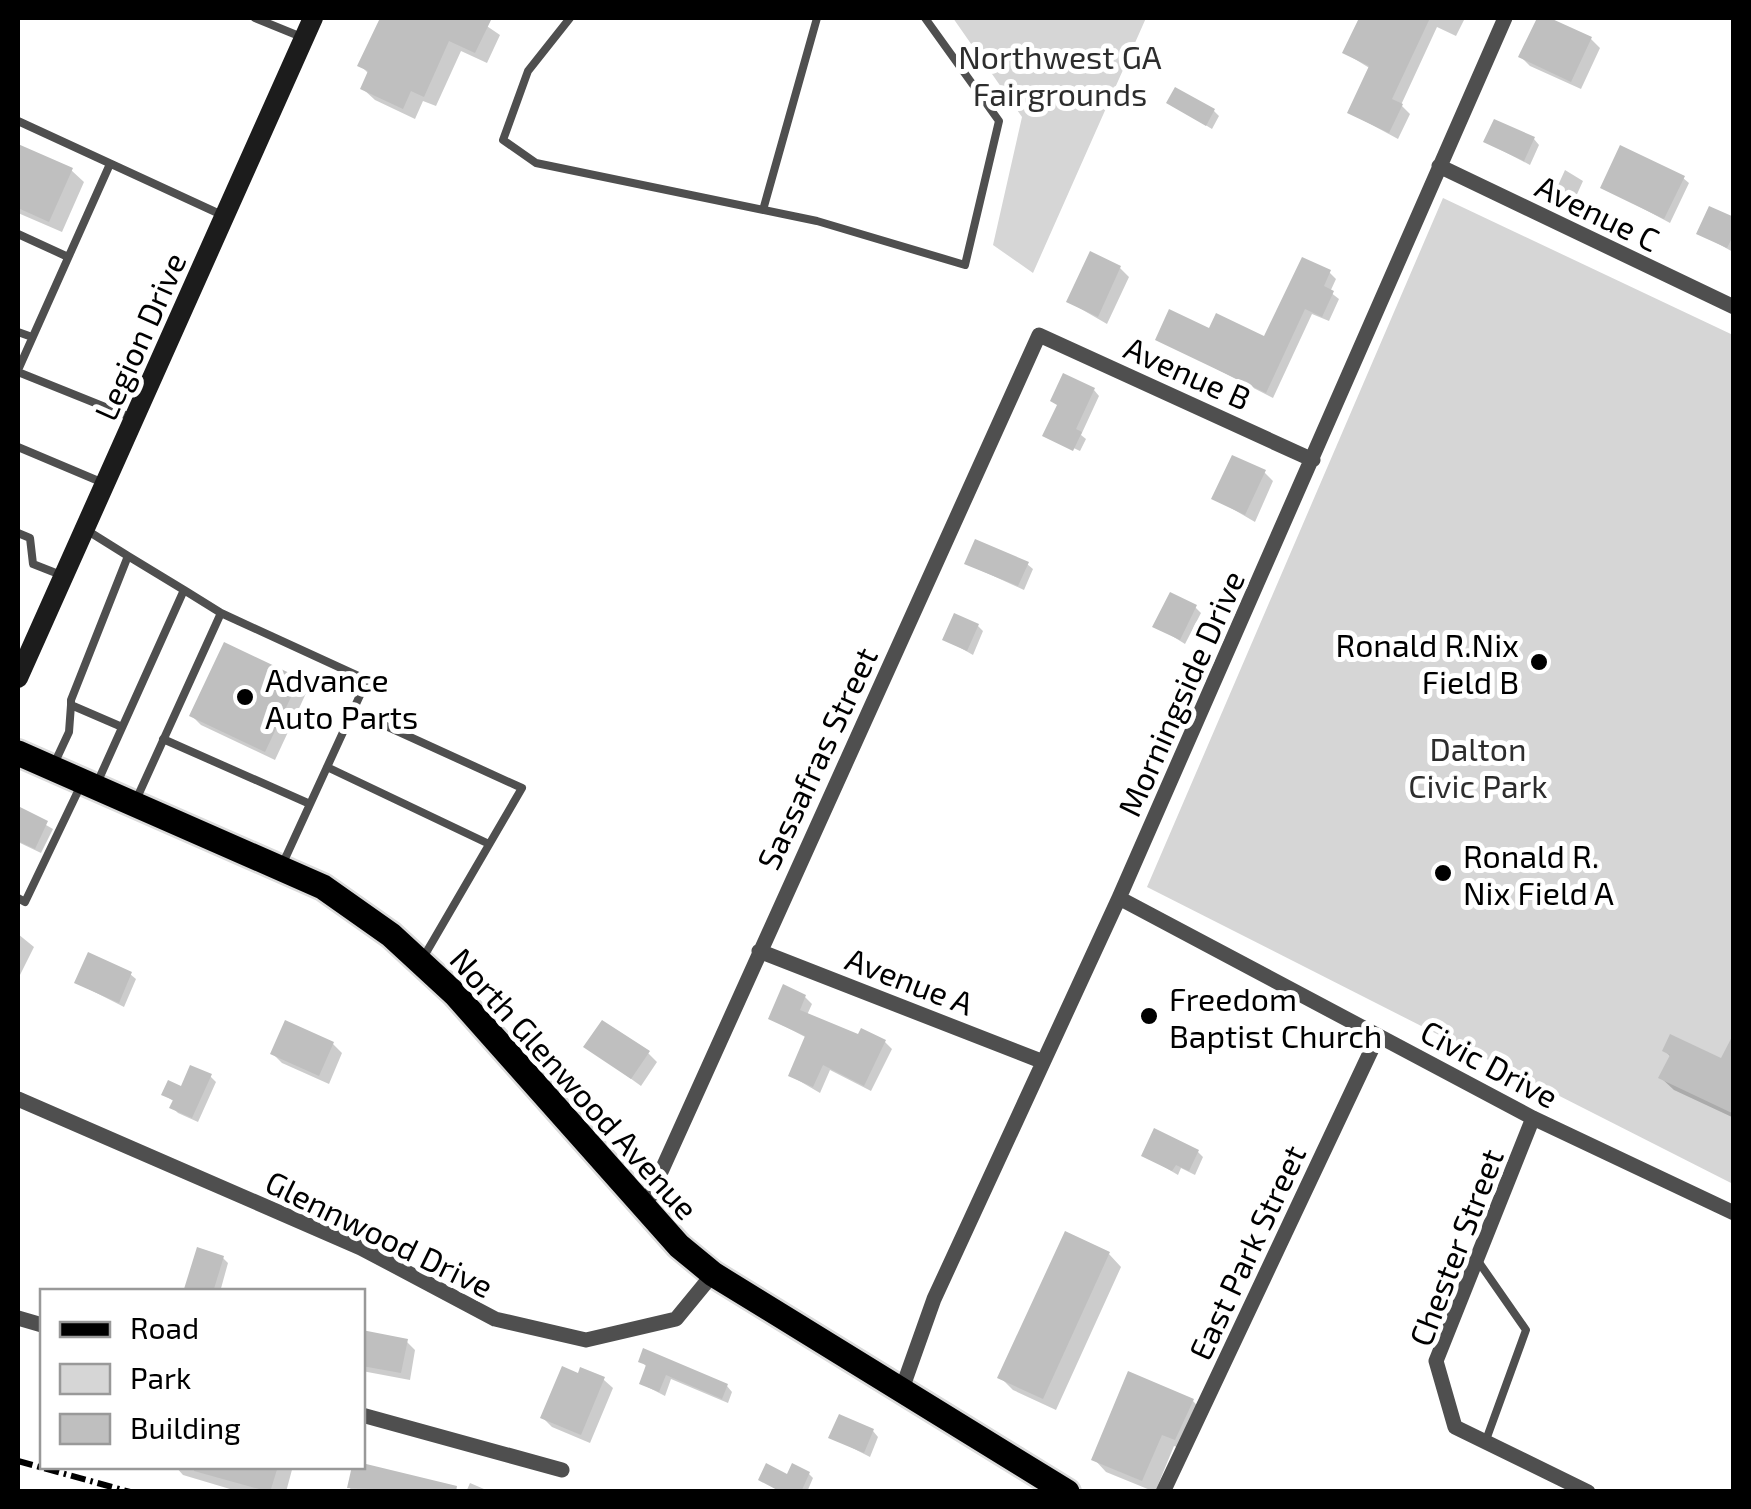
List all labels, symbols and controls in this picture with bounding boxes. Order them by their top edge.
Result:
park label: Northwest GA Fairgrounds [958,37,1162,112]
street label: Avenue C [1530,166,1666,258]
street label: Legion Drive [85,246,193,426]
street label: Avenue B [1119,327,1257,417]
street label: Morningside Drive [1109,564,1251,822]
place label: Ronald R.Nix Field B [1336,625,1519,700]
street label: Sassafras Street [748,641,884,875]
marker: Ronald R.Nix Field B [1528,651,1550,673]
place label: Advance Auto Parts [265,660,418,735]
marker: Advance Auto Parts [234,686,256,708]
park label: Dalton Civic Park [1408,729,1548,804]
place label: Ronald R. Nix Field A [1463,836,1614,911]
marker: Ronald R. Nix Field A [1432,862,1454,884]
street label: Avenue A [841,938,979,1022]
street label: North Glenwood Avenue [443,940,707,1226]
place label: Freedom Baptist Church [1169,979,1382,1054]
marker: Freedom Baptist Church [1138,1005,1160,1027]
street label: Civic Drive [1415,1011,1565,1115]
street label: East Park Street [1180,1139,1312,1365]
street label: Chester Street [1400,1143,1510,1351]
street label: Glennwood Drive [260,1162,500,1304]
legend [40,1289,365,1469]
text: Road [130,1309,199,1345]
text: Park [130,1359,191,1395]
text: Building [130,1409,241,1445]

